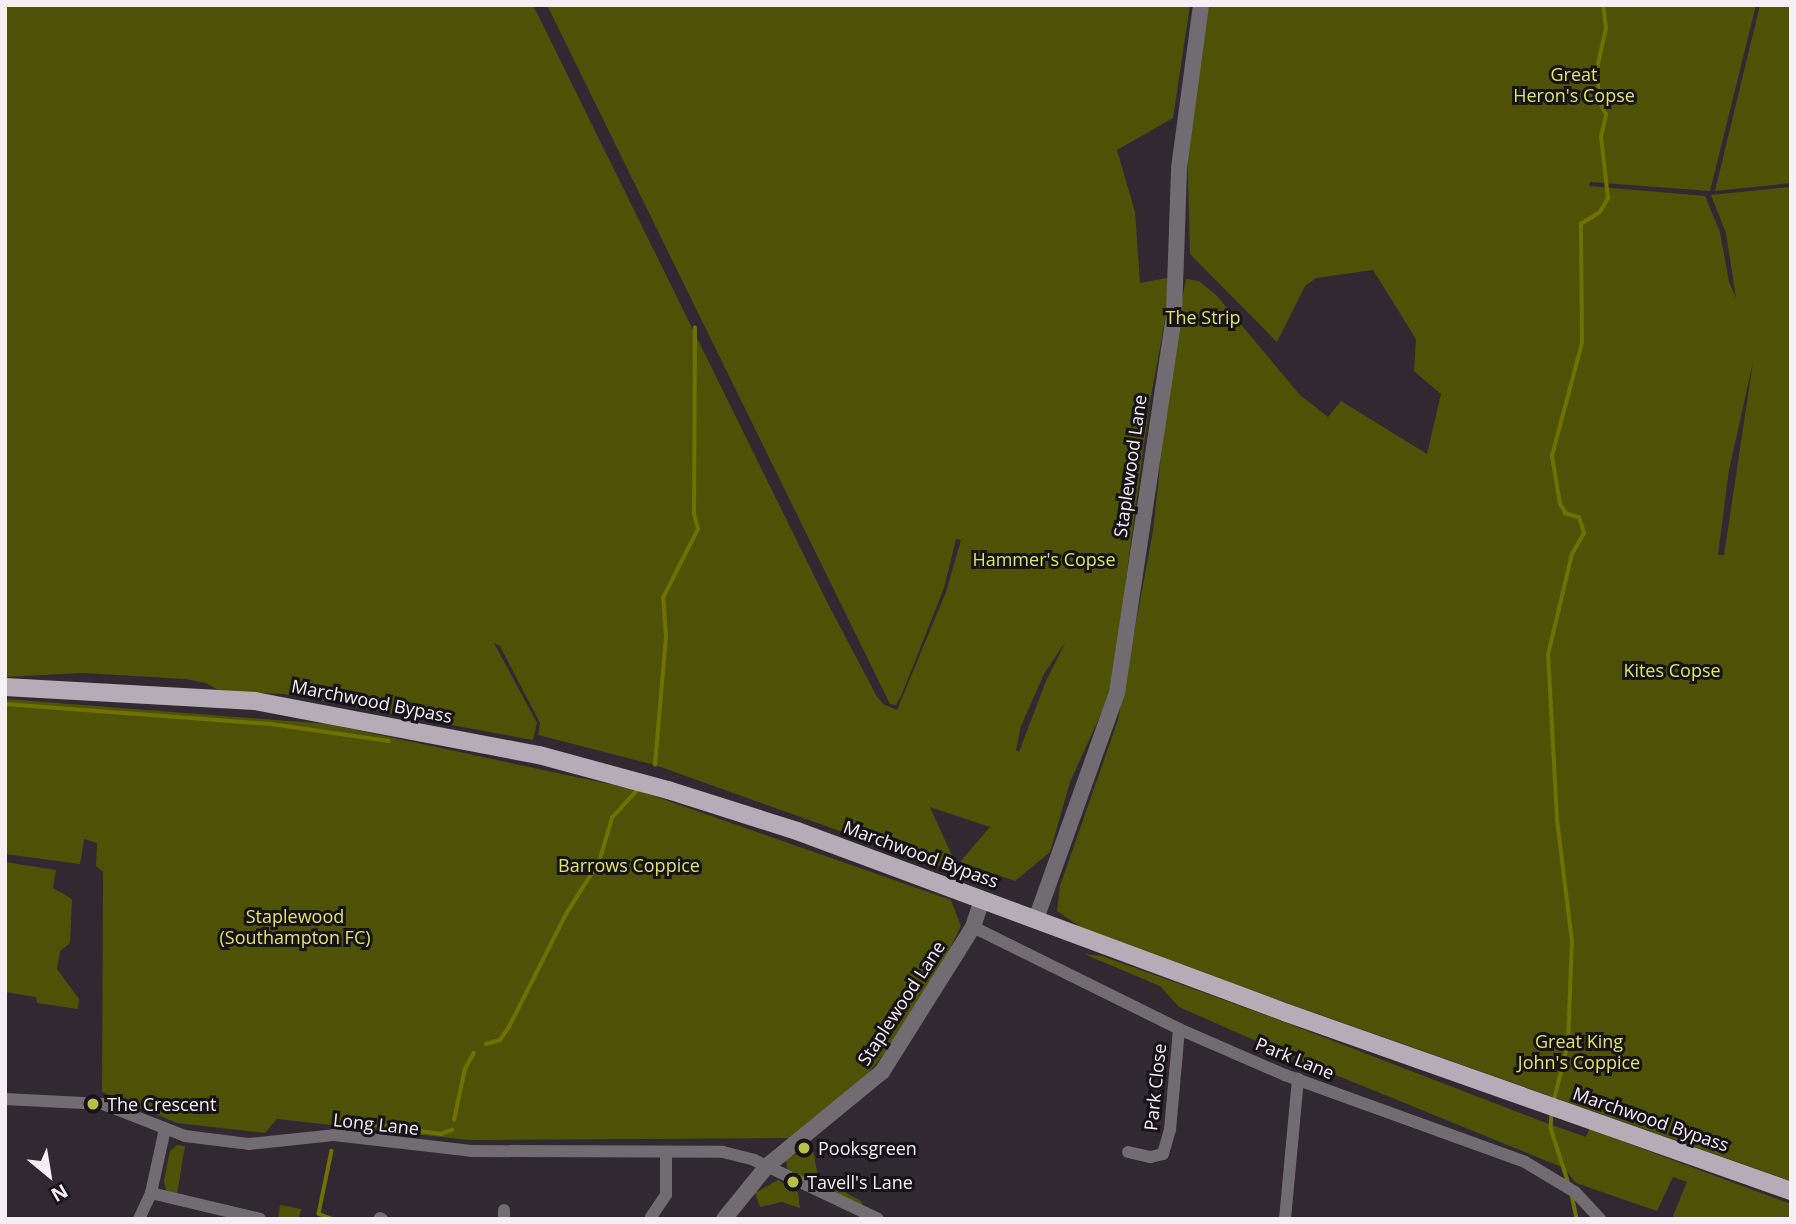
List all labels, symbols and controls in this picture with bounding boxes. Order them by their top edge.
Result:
park label: Great Heron's Copse [1513,64,1635,106]
park label: The Strip [1166,306,1240,328]
street label: Staplewood Lane [1109,393,1151,539]
park label: Hammer's Copse [972,548,1116,570]
park label: Kites Copse [1623,659,1721,681]
street label: Marchwood Bypass [290,675,454,727]
street label: Marchwood Bypass [841,816,1001,892]
park label: Barrows Coppice [558,854,700,876]
park label: Staplewood (Southampton FC) [219,906,371,948]
street label: Staplewood Lane [853,937,949,1069]
park label: Great King John's Coppice [1518,1031,1640,1074]
street label: Park Lane [1253,1032,1337,1084]
street label: Park Close [1140,1042,1170,1132]
street label: Marchwood Bypass [1570,1082,1732,1156]
place label: The Crescent [107,1093,216,1115]
marker: The Crescent [85,1096,101,1112]
street label: Long Lane [332,1109,420,1139]
place label: Pooksgreen [818,1137,917,1159]
north arrow [14,1140,84,1210]
marker: Pooksgreen [796,1140,812,1156]
place label: Tavell's Lane [807,1171,913,1193]
marker: Tavell's Lane [785,1174,801,1190]
text: N [46,1178,73,1208]

